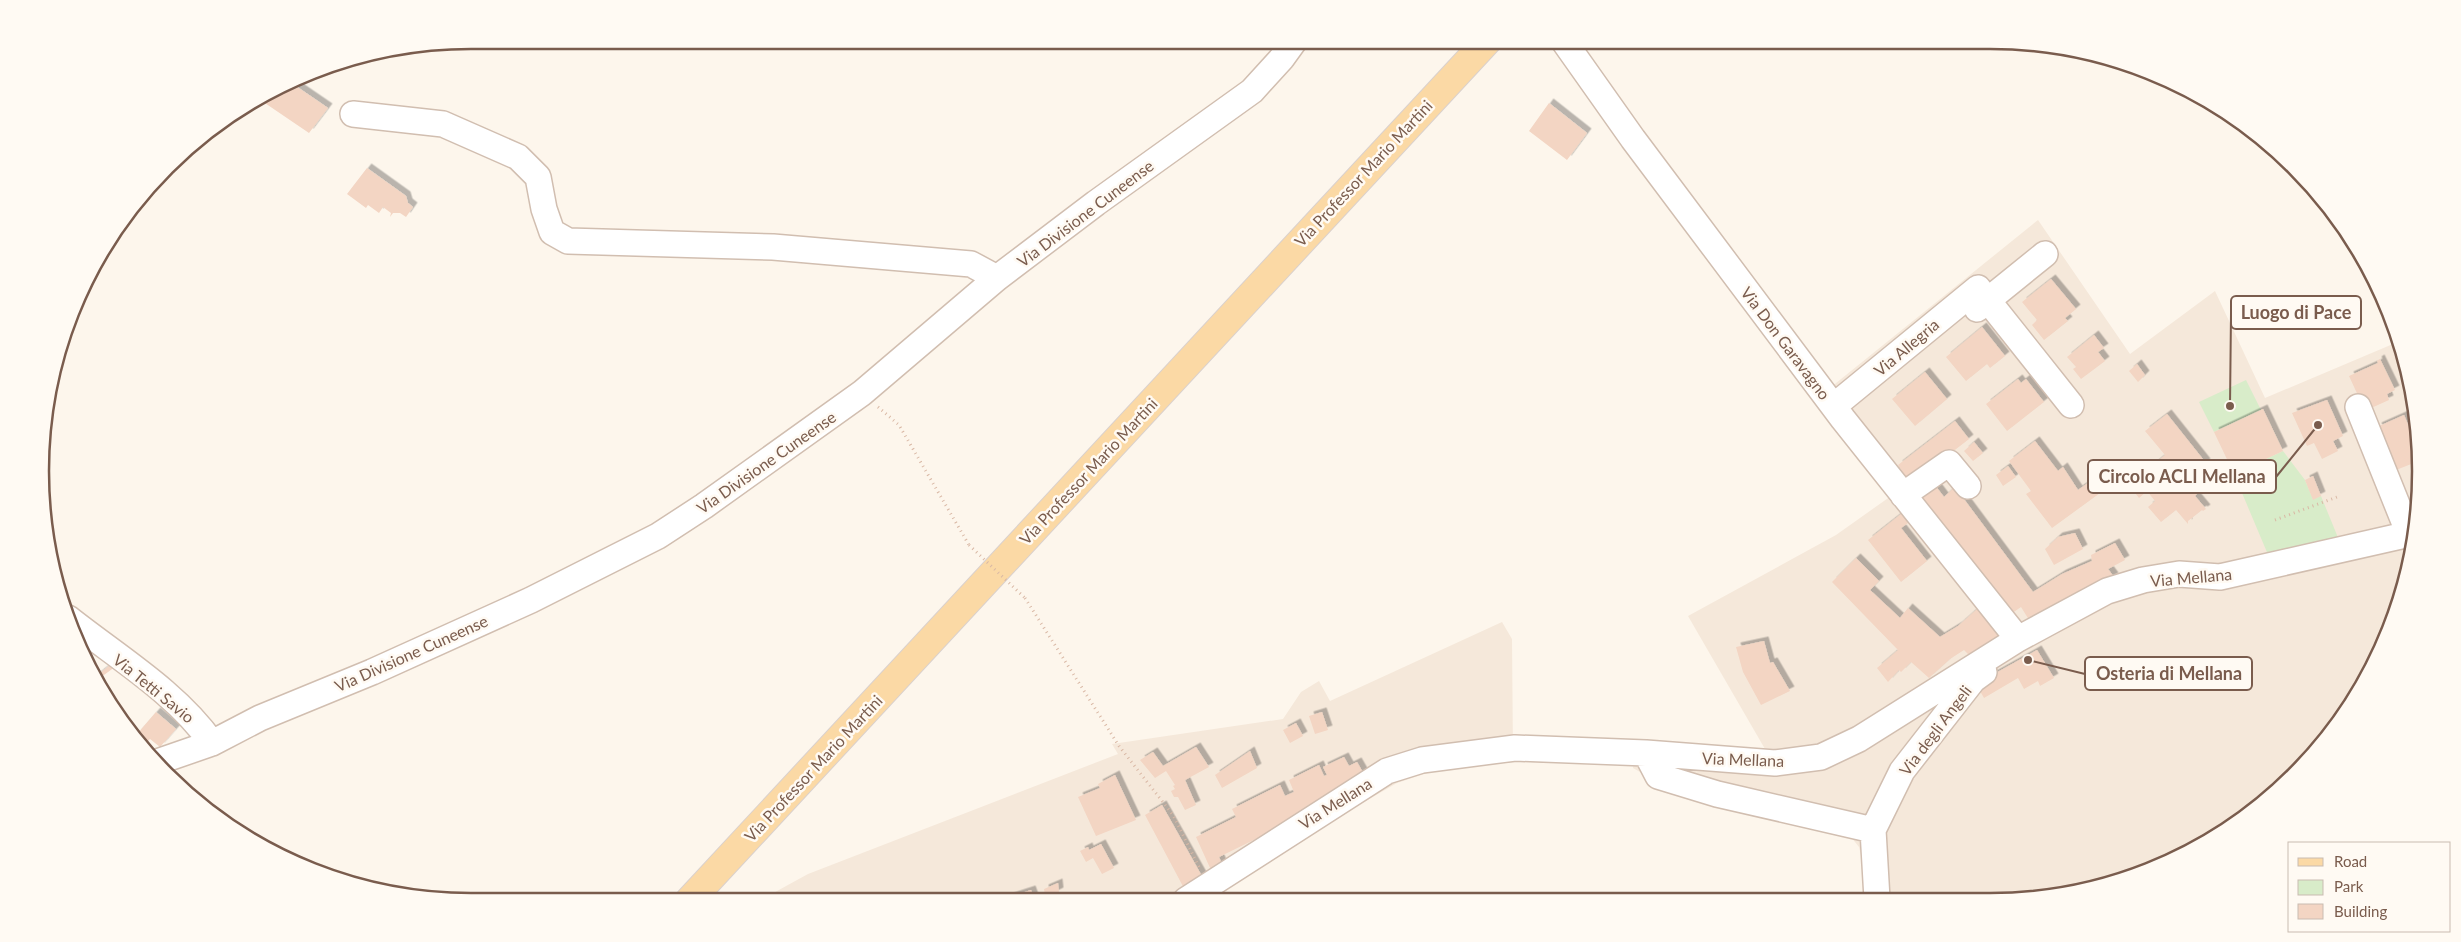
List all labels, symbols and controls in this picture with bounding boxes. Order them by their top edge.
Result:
street label: Via Professor Mario Martini [1290,96,1436,250]
street label: Via Divisione Cuneense [1013,156,1157,270]
street label: Via Don Garavagno [1737,283,1835,403]
callout: Luogo di Pace [2231,296,2361,329]
text: Luogo di Pace [2241,301,2352,323]
street label: Via Allegria [1870,314,1942,380]
street label: Via Professor Mario Martini [1015,394,1161,548]
street label: Via Divisione Cuneense [693,407,839,517]
callout: Circolo ACLI Mellana [2088,460,2276,493]
text: Circolo ACLI Mellana [2098,465,2266,487]
street label: Via Mellana [2149,564,2233,590]
street label: Via Divisione Cuneense [331,611,491,695]
street label: Via Tetti Savio [110,650,198,726]
callout: Osteria di Mellana [2085,657,2252,690]
text: Osteria di Mellana [2096,662,2242,684]
street label: Via degli Angeli [1895,681,1975,779]
street label: Via Professor Mario Martini [740,691,886,845]
street label: Via Mellana [1702,748,1784,770]
street label: Via Mellana [1295,773,1375,833]
legend [2288,842,2451,932]
text: Road [2334,852,2367,870]
text: Park [2334,877,2364,895]
text: Building [2334,902,2387,920]

